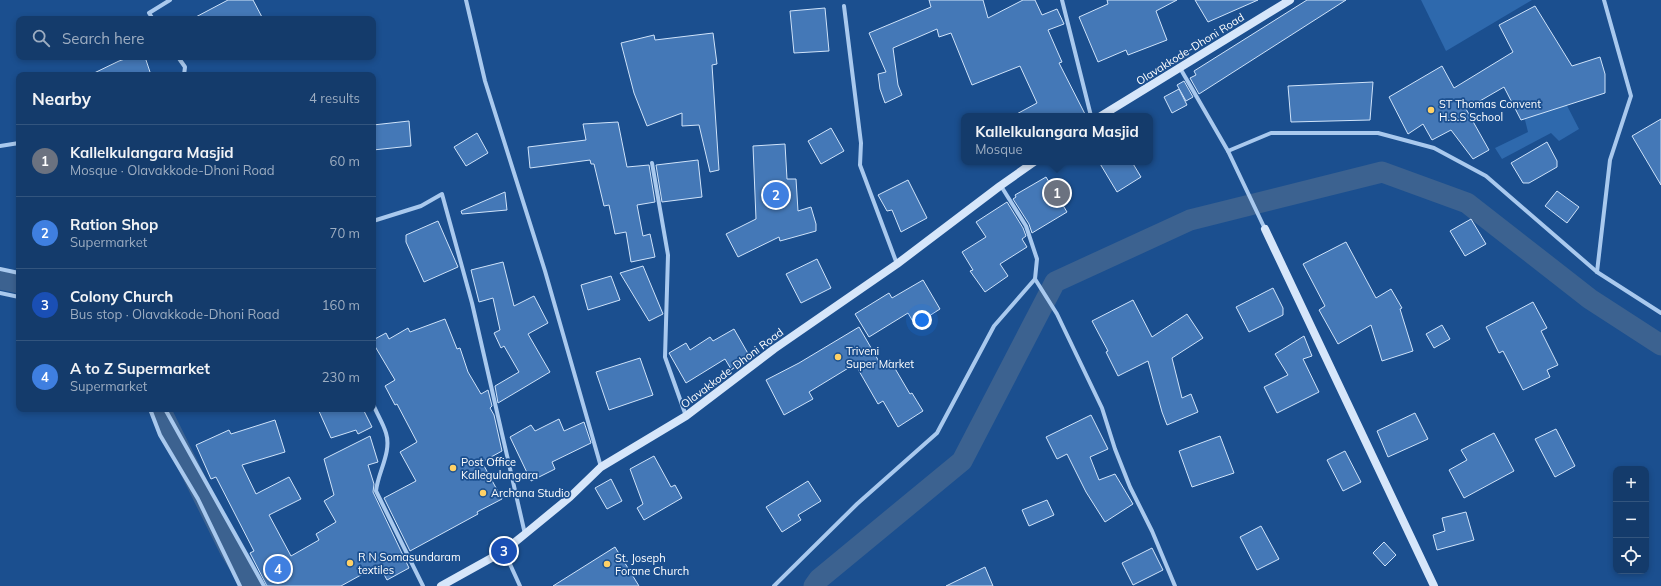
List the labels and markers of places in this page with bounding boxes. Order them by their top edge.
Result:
place label: ST Thomas Convent H.S.S School [1439,97,1541,124]
marker: ST Thomas Convent H.S.S School [1426,105,1436,115]
pin: 1 [1044,178,1070,208]
pin: 2 [763,180,789,210]
place label: Triveni Super Market [846,344,914,371]
marker: Triveni Super Market [833,352,843,362]
place label: Post Office Kallegulangara [461,455,538,482]
marker: Post Office Kallegulangara [448,463,458,473]
place label: Archana Studio [491,486,570,500]
marker: Archana Studio [478,488,488,498]
pin: 3 [491,536,517,566]
place label: R N Somasundaram textiles [358,550,461,577]
place label: St. Joseph Forane Church [615,551,689,578]
pin: 4 [265,554,291,584]
marker: R N Somasundaram textiles [345,558,355,568]
marker: St. Joseph Forane Church [602,559,612,569]

